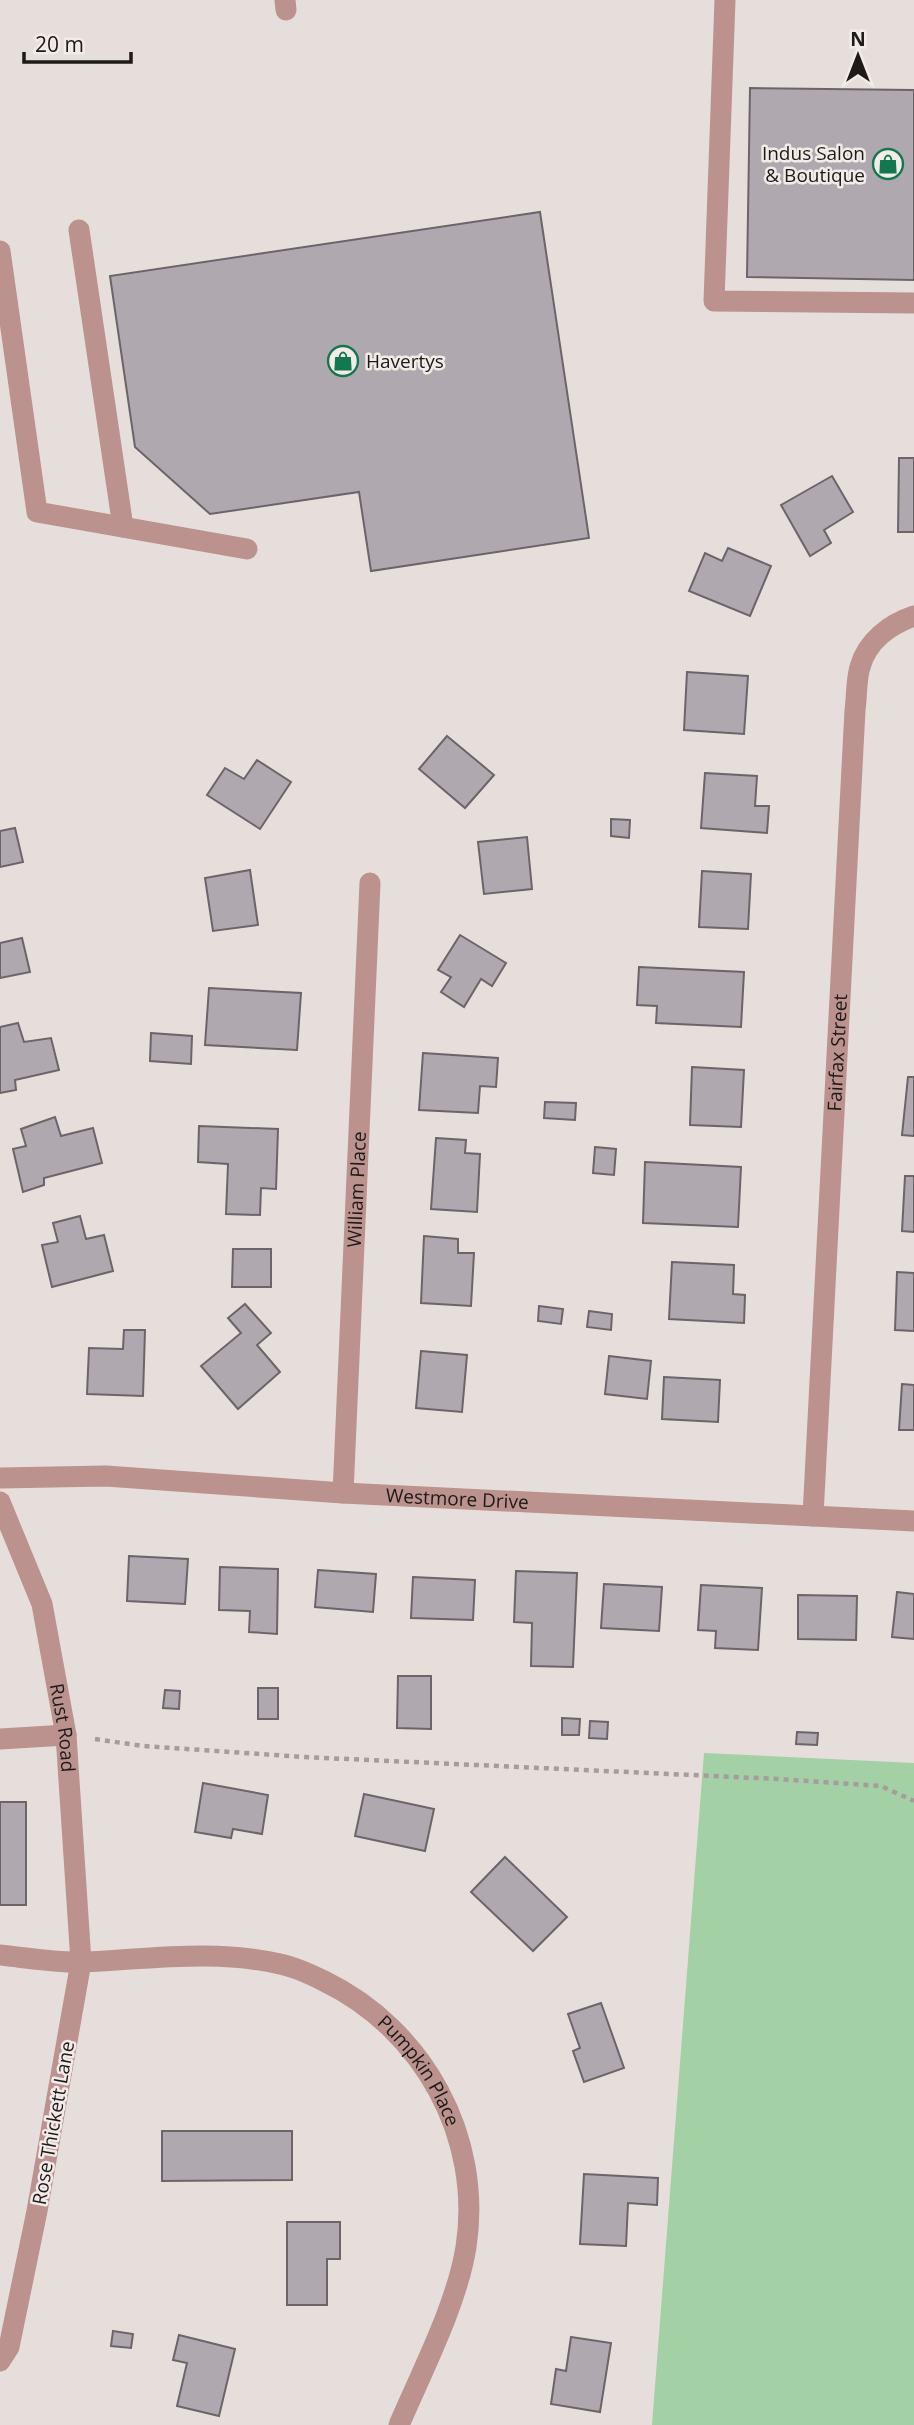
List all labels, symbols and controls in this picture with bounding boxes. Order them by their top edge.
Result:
scale bar [24,21,131,65]
north arrow [823,21,893,91]
text: N [850,26,866,52]
text: 20 m [35,30,84,58]
place label: Indus Salon & Boutique [762,140,865,188]
shop icon: Indus Salon & Boutique [871,147,905,181]
shop icon: Havertys [326,344,360,378]
place label: Havertys [366,348,444,374]
street label: Fairfax Street [821,993,853,1112]
street label: William Place [341,1131,372,1248]
street label: Westmore Drive [385,1482,529,1515]
street label: Rust Road [44,1681,81,1773]
street label: Pumpkin Place [372,2009,466,2130]
street label: Rose Thickett Lane [26,2039,80,2207]

